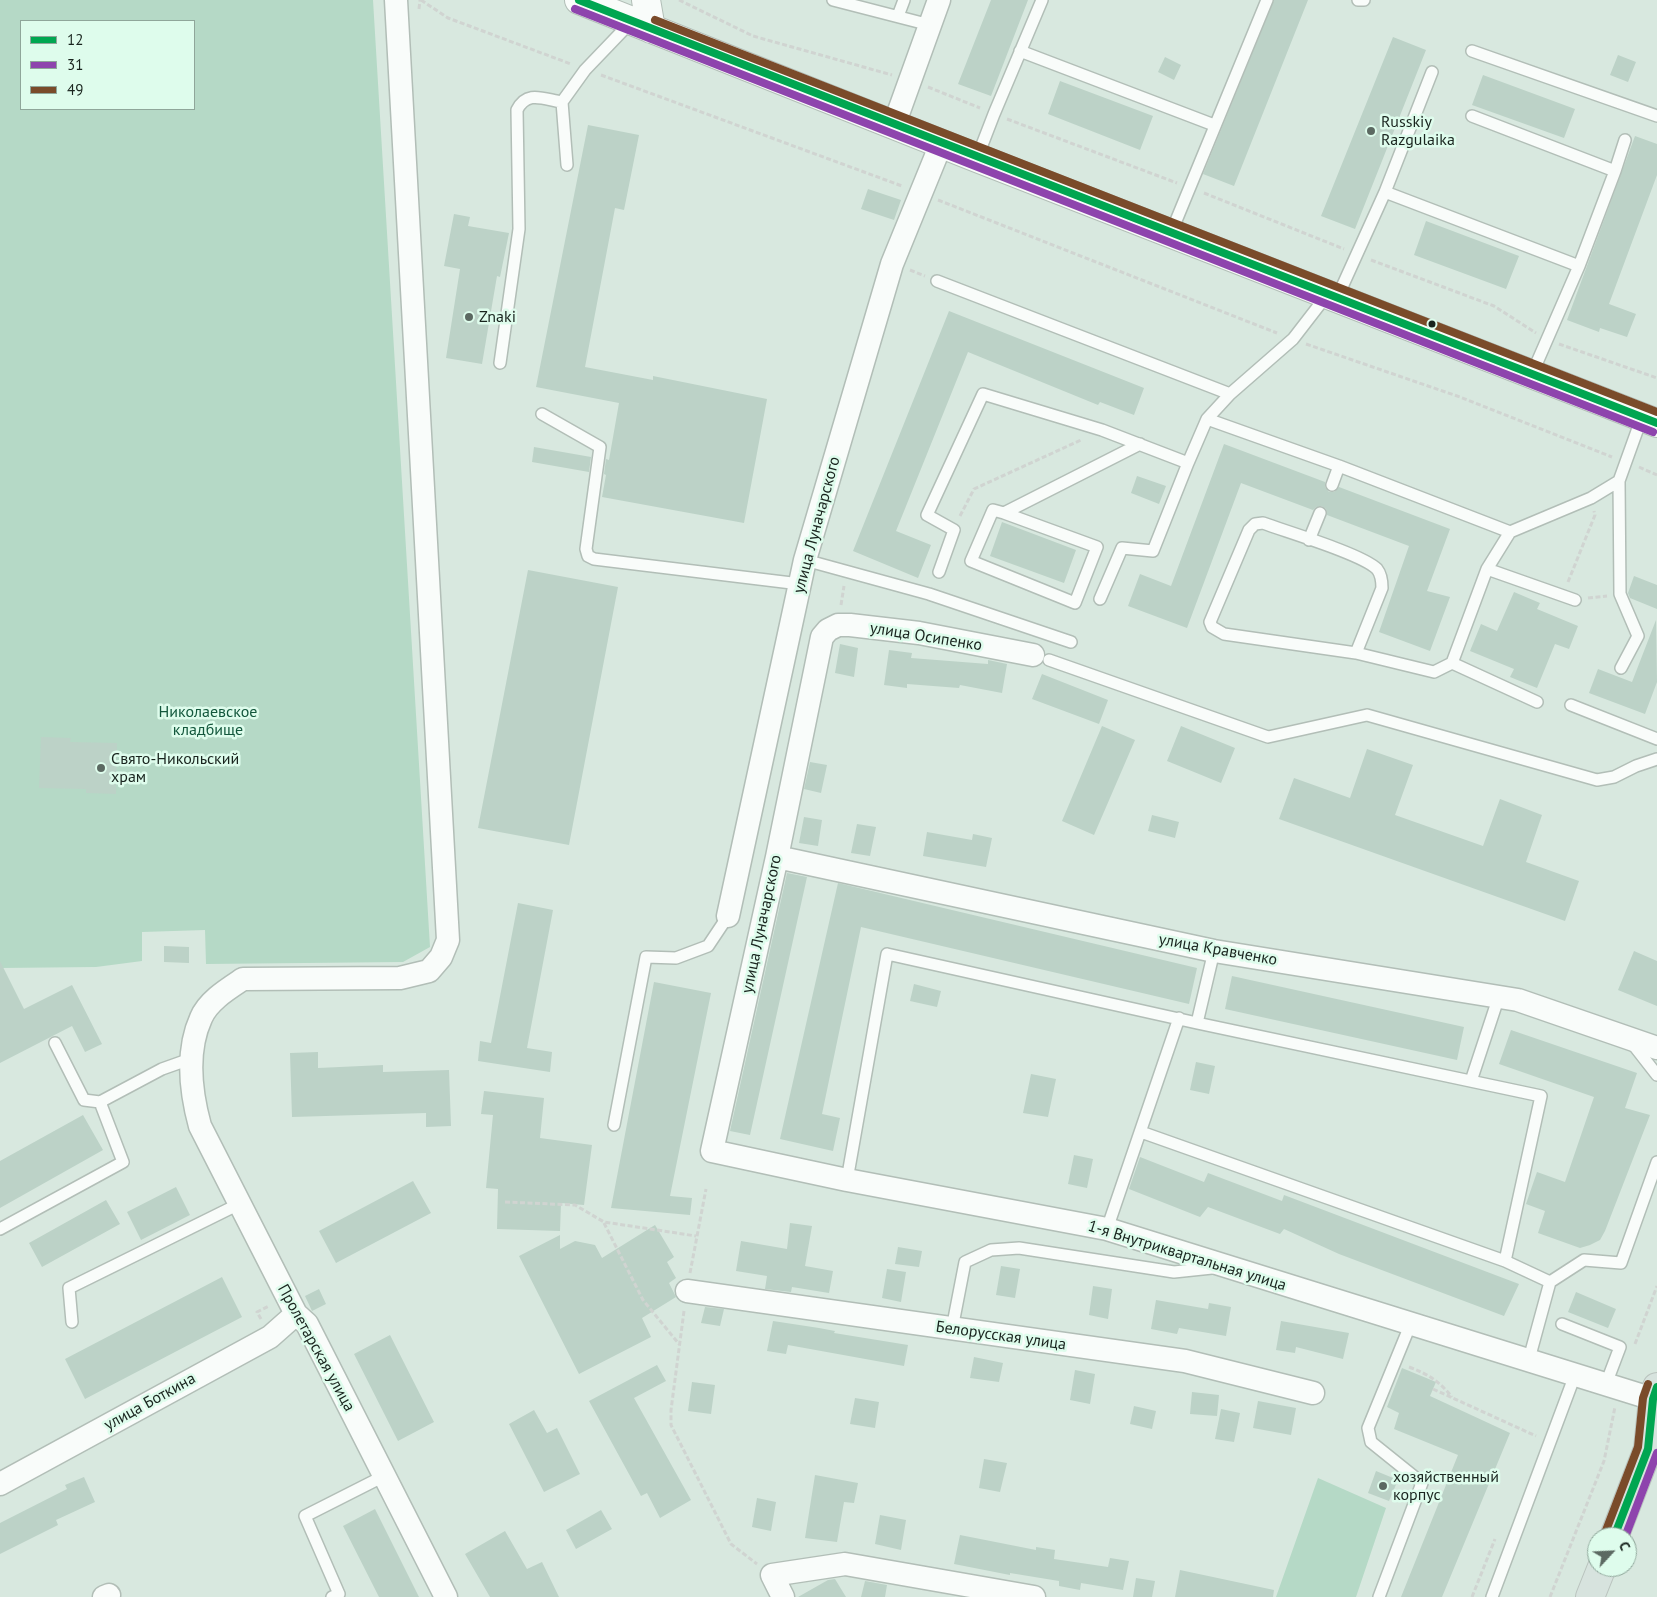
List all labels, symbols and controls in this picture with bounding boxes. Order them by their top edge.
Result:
legend [20,20,195,110]
text: 12 [67,30,83,49]
text: 31 [67,55,83,74]
text: 49 [67,80,83,99]
place label: Russkiy Razgulaika [1381,112,1455,150]
marker: Russkiy Razgulaika [1365,125,1377,137]
place label: Znaki [479,307,516,327]
marker: Znaki [463,311,475,323]
unlabelled marker [1427,319,1437,329]
street label: улица Луначарского [789,454,845,596]
street label: улица Осипенко [869,619,983,655]
park label: Николаевское кладбище [159,702,257,740]
place label: Свято-Никольский храм [111,749,239,787]
marker: Свято-Никольский храм [95,762,107,774]
street label: улица Луначарского [738,853,786,995]
street label: улица Кравченко [1157,930,1279,970]
street label: 1-я Внутриквартальная улица [1085,1217,1289,1295]
street label: Пролетарская улица [273,1281,359,1415]
street label: Белорусская улица [935,1317,1067,1355]
street label: улица Боткина [101,1369,199,1435]
place label: хозяйственный корпус [1393,1467,1499,1505]
marker: хозяйственный корпус [1377,1480,1389,1492]
north arrow [1587,1527,1637,1577]
text: С [1615,1539,1634,1553]

